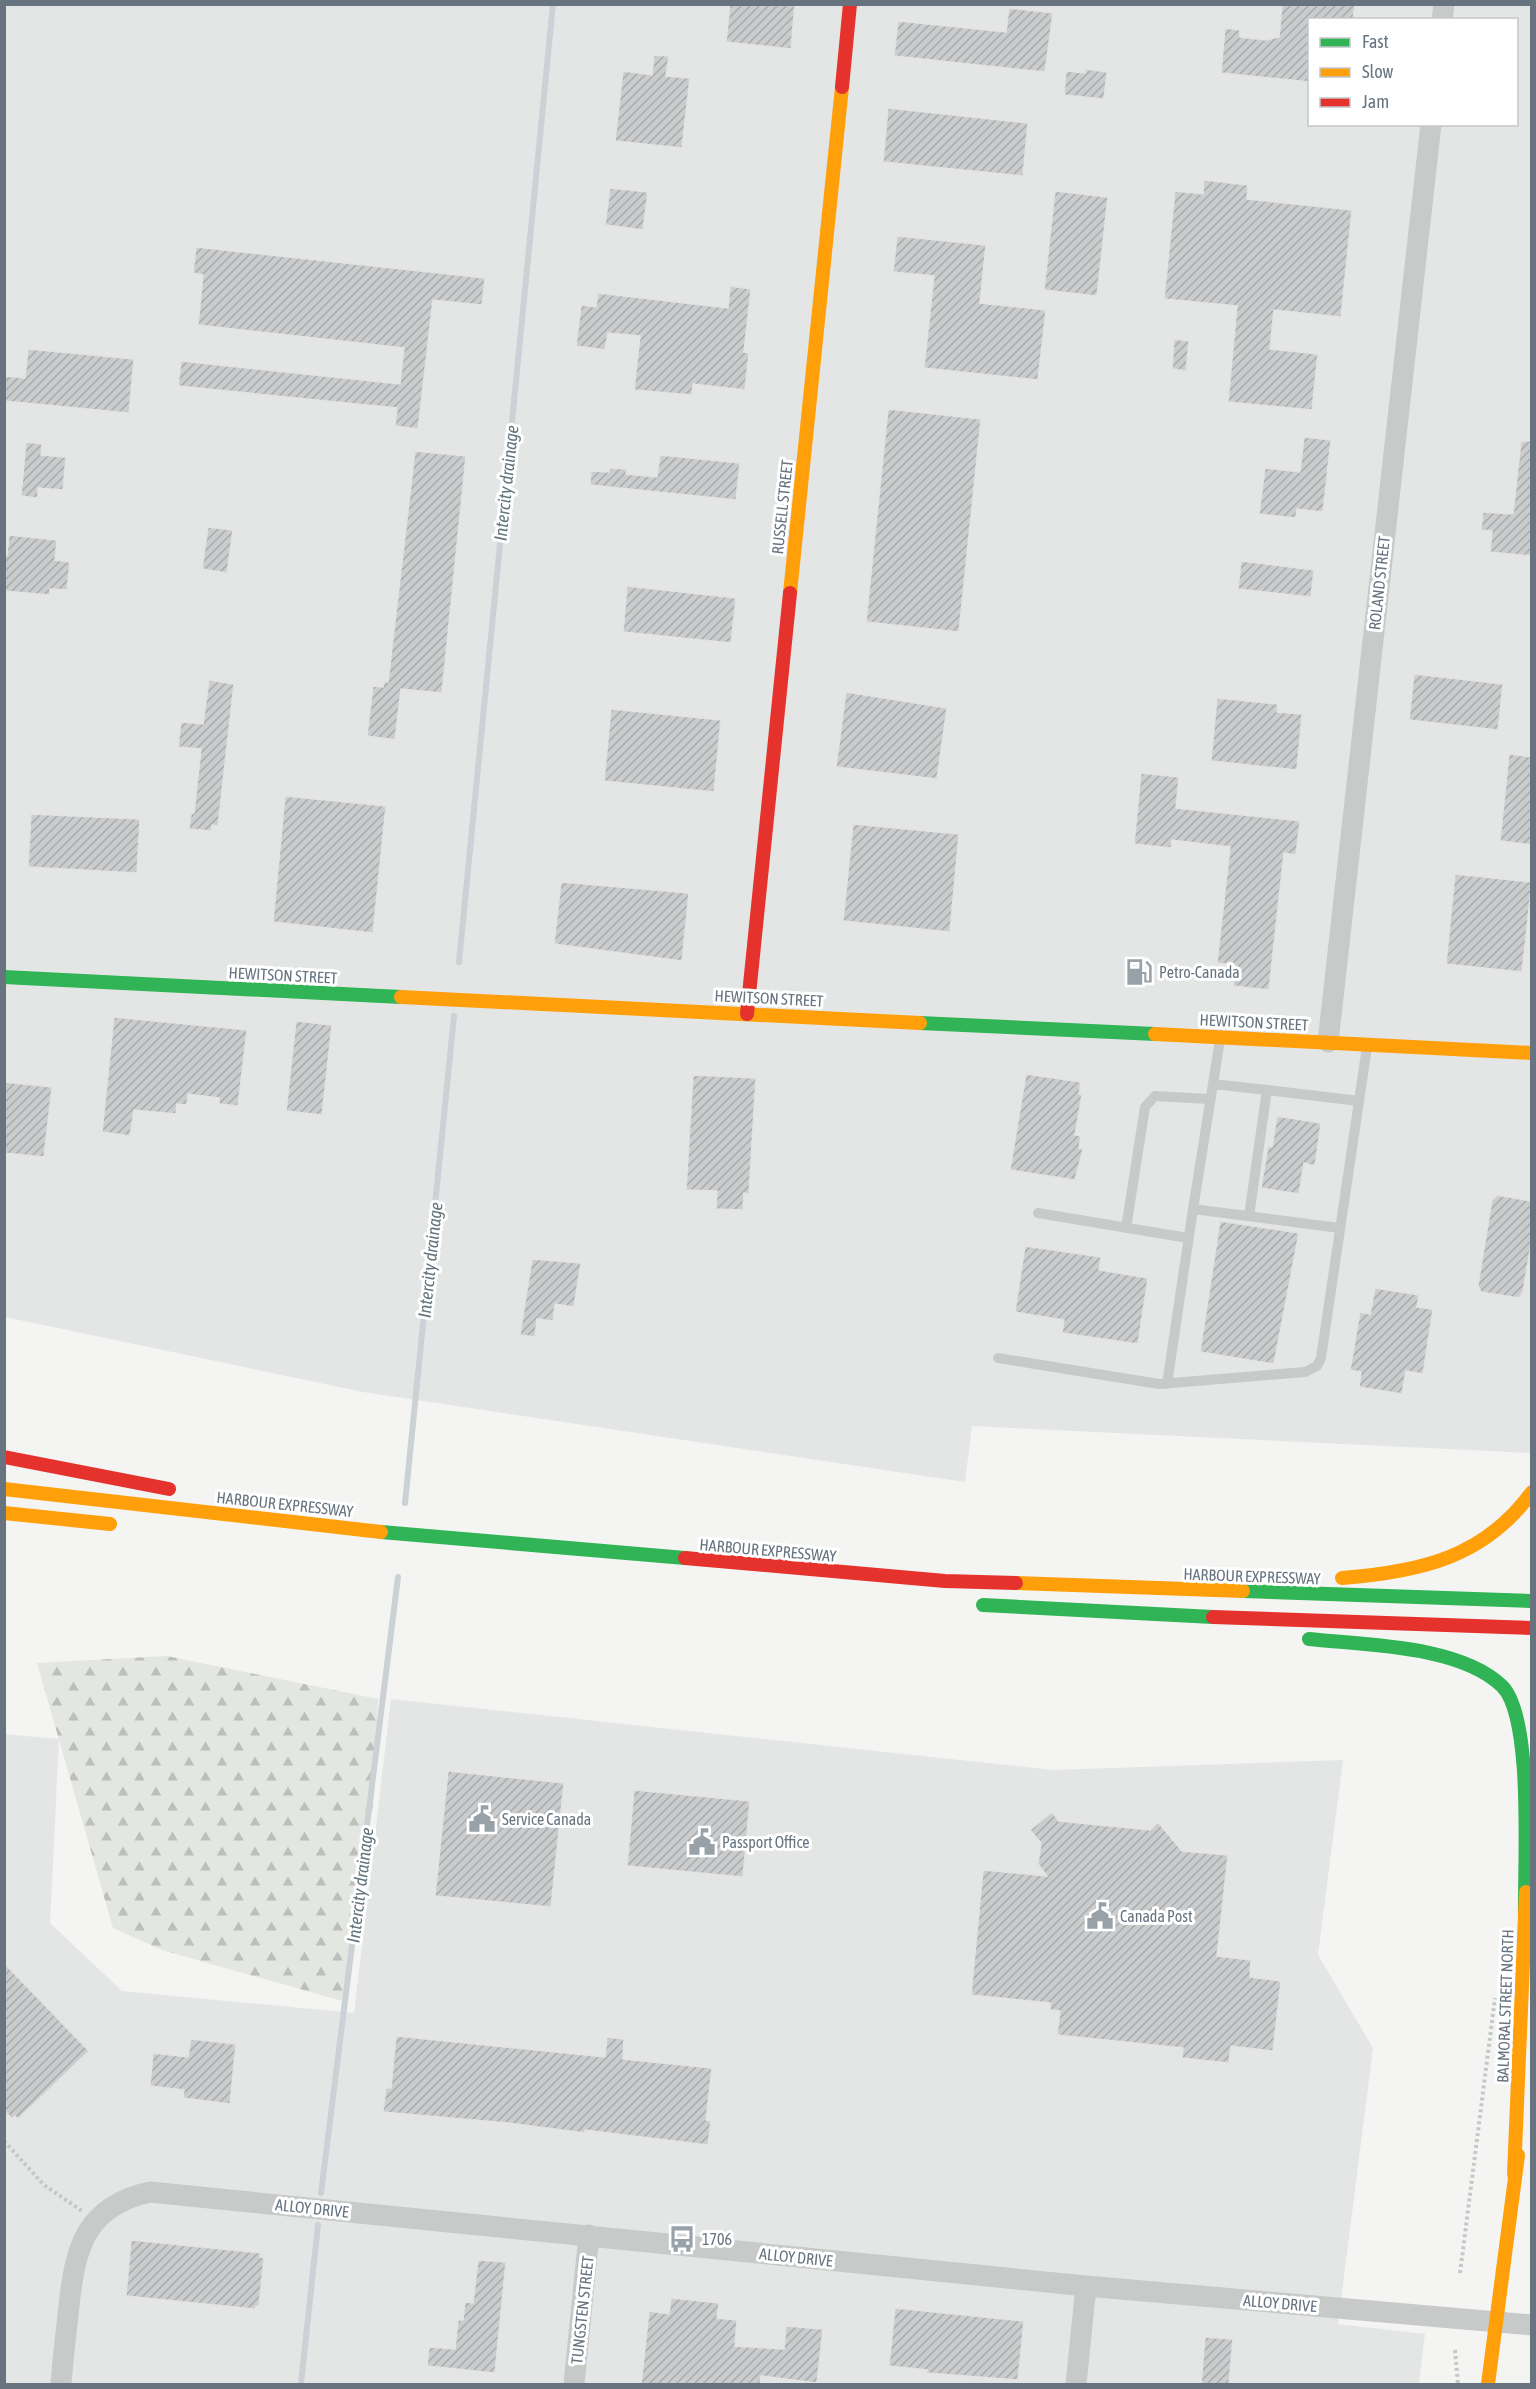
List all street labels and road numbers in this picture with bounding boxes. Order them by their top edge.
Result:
street label: RUSSELL STREET [768,459,796,555]
street label: ROLAND STREET [1365,535,1393,631]
street label: HEWITSON STREET [228,963,338,987]
street label: HEWITSON STREET [714,986,824,1010]
street label: HEWITSON STREET [1199,1010,1309,1034]
street label: HARBOUR EXPRESSWAY [216,1488,355,1520]
street label: HARBOUR EXPRESSWAY [699,1535,838,1565]
street label: HARBOUR EXPRESSWAY [1183,1565,1322,1587]
street label: BALMORAL STREET NORTH [1493,1929,1517,2083]
street label: ALLOY DRIVE [274,2195,350,2221]
street label: ALLOY DRIVE [758,2244,834,2270]
street label: TUNGSTEN STREET [567,2255,597,2365]
street label: ALLOY DRIVE [1242,2291,1318,2315]

